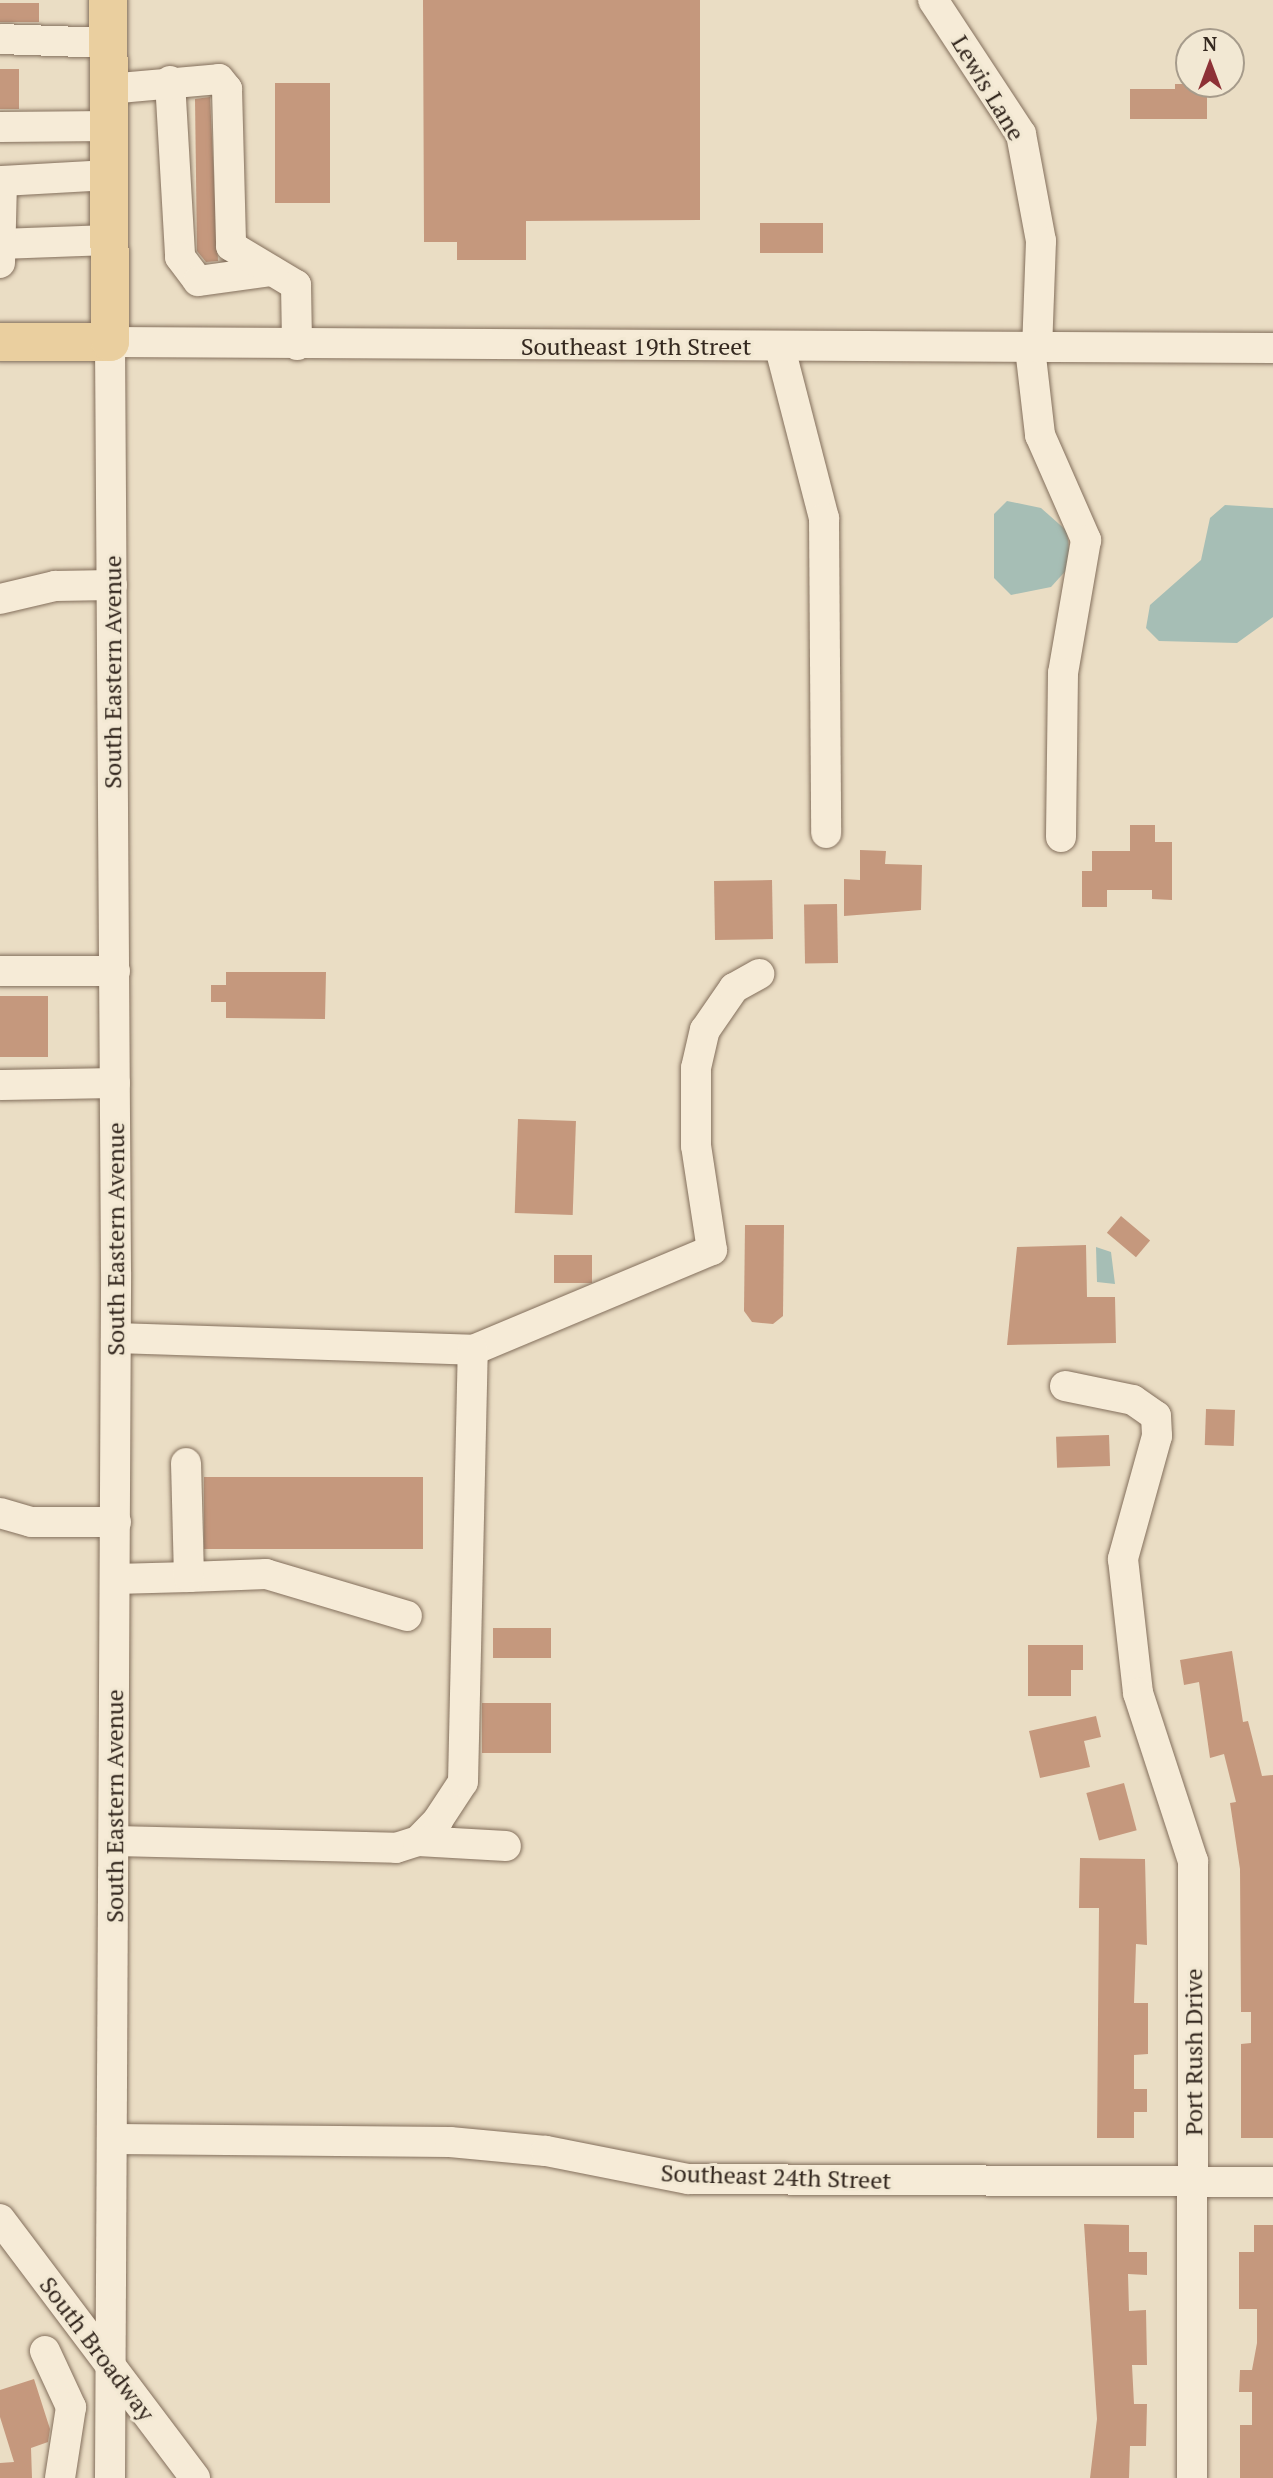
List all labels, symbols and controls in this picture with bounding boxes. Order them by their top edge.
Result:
north arrow [1175,28,1245,98]
street label: Lewis Lane [945,30,1031,146]
text: N [1203,31,1217,56]
street label: Southeast 19th Street [521,333,751,361]
street label: South Eastern Avenue [99,555,127,789]
street label: South Eastern Avenue [102,1122,130,1356]
street label: South Eastern Avenue [101,1689,129,1923]
street label: Port Rush Drive [1180,1968,1208,2136]
street label: Southeast 24th Street [660,2159,892,2195]
street label: South Broadway [33,2271,161,2427]

